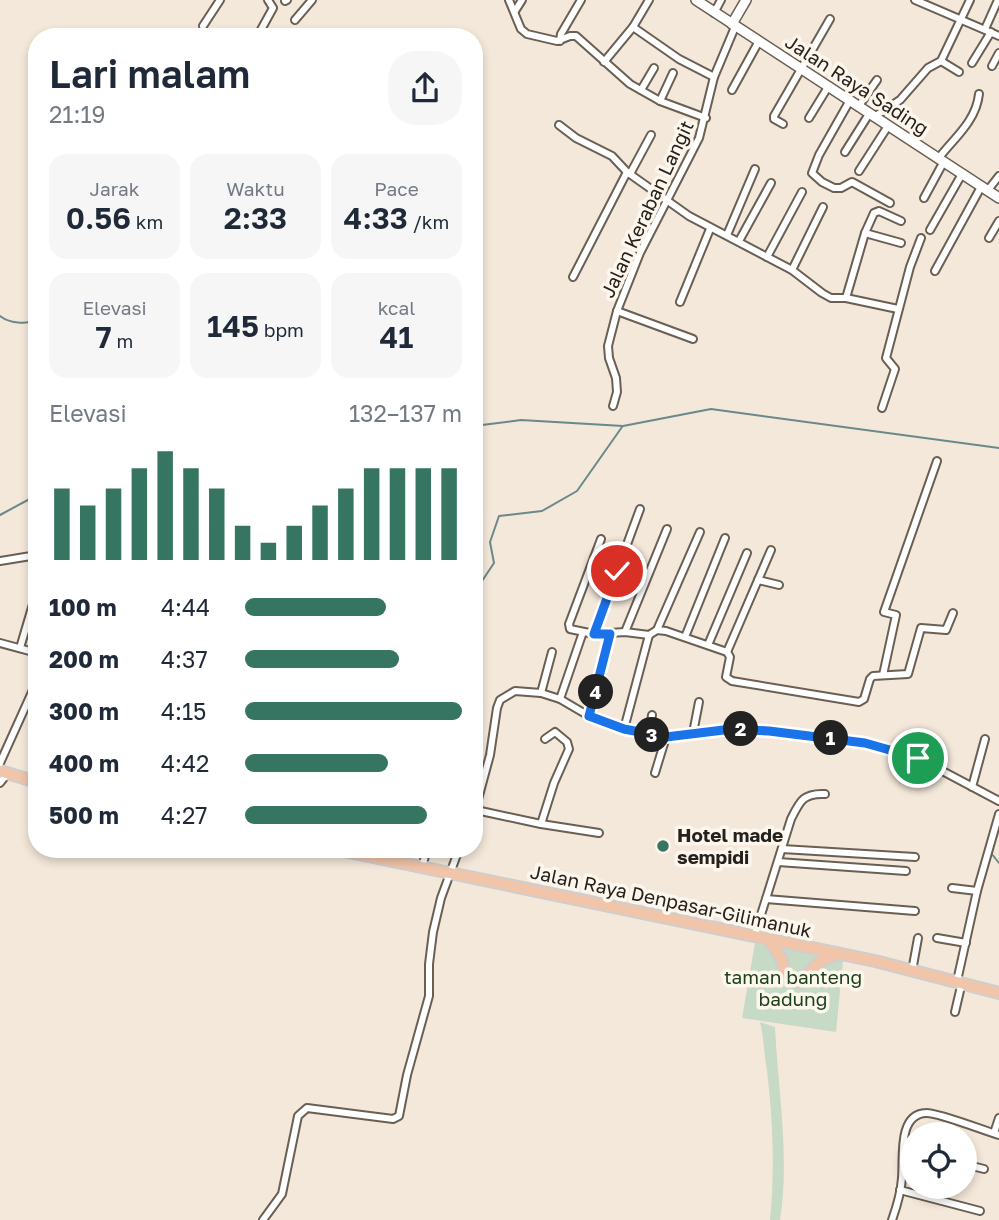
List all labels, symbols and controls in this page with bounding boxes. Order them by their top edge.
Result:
street label: Jalan Raya Sading [781,30,933,139]
text: Lari malam [49,51,250,96]
button: share [388,51,462,125]
text: 21:19 [49,100,105,128]
street label: Jalan Keraban Langit [595,117,698,301]
text: Jarak [90,177,139,200]
text: Waktu [226,177,285,200]
text: Pace [374,177,419,200]
text: 0.56 [66,200,131,236]
text: 2:33 [224,200,287,236]
text: 4:33 [344,200,408,236]
text: km [131,210,163,233]
text: /km [408,210,449,233]
text: Elevasi [82,296,147,319]
text: kcal [378,296,415,319]
text: 145 [207,308,259,344]
text: bpm [259,318,304,341]
text: 7 [96,319,112,355]
text: 41 [380,319,413,355]
text: m [112,329,133,352]
text: Elevasi [49,399,127,427]
text: 132–137 m [349,399,462,427]
pin [587,541,647,601]
icon: check [598,552,636,590]
text: 100 m [49,593,117,621]
text: 4:44 [161,593,210,621]
text: 200 m [49,645,119,673]
text: 4:37 [161,645,208,673]
pin: 4 [578,674,614,710]
text: 4 [590,680,601,703]
text: 300 m [49,697,119,725]
text: 4:15 [161,697,206,725]
pin: 2 [724,712,758,746]
text: 2 [735,717,746,740]
pin: 3 [634,718,670,752]
pin: 1 [814,720,848,756]
text: 3 [646,723,657,746]
text: 1 [826,726,835,749]
pin [888,728,948,788]
icon: arrive [899,739,937,777]
text: 400 m [49,749,119,777]
text: 4:42 [161,749,209,777]
text: 500 m [49,801,119,829]
text: 4:27 [161,801,207,829]
place label: Hotel made sempidi [677,823,783,868]
marker: Hotel made sempidi [655,838,671,854]
street label: Jalan Raya Denpasar-Gilimanuk [528,859,814,942]
park label: taman banteng badung [724,965,862,1010]
map controls [900,1122,977,1199]
button: locate [900,1122,977,1199]

